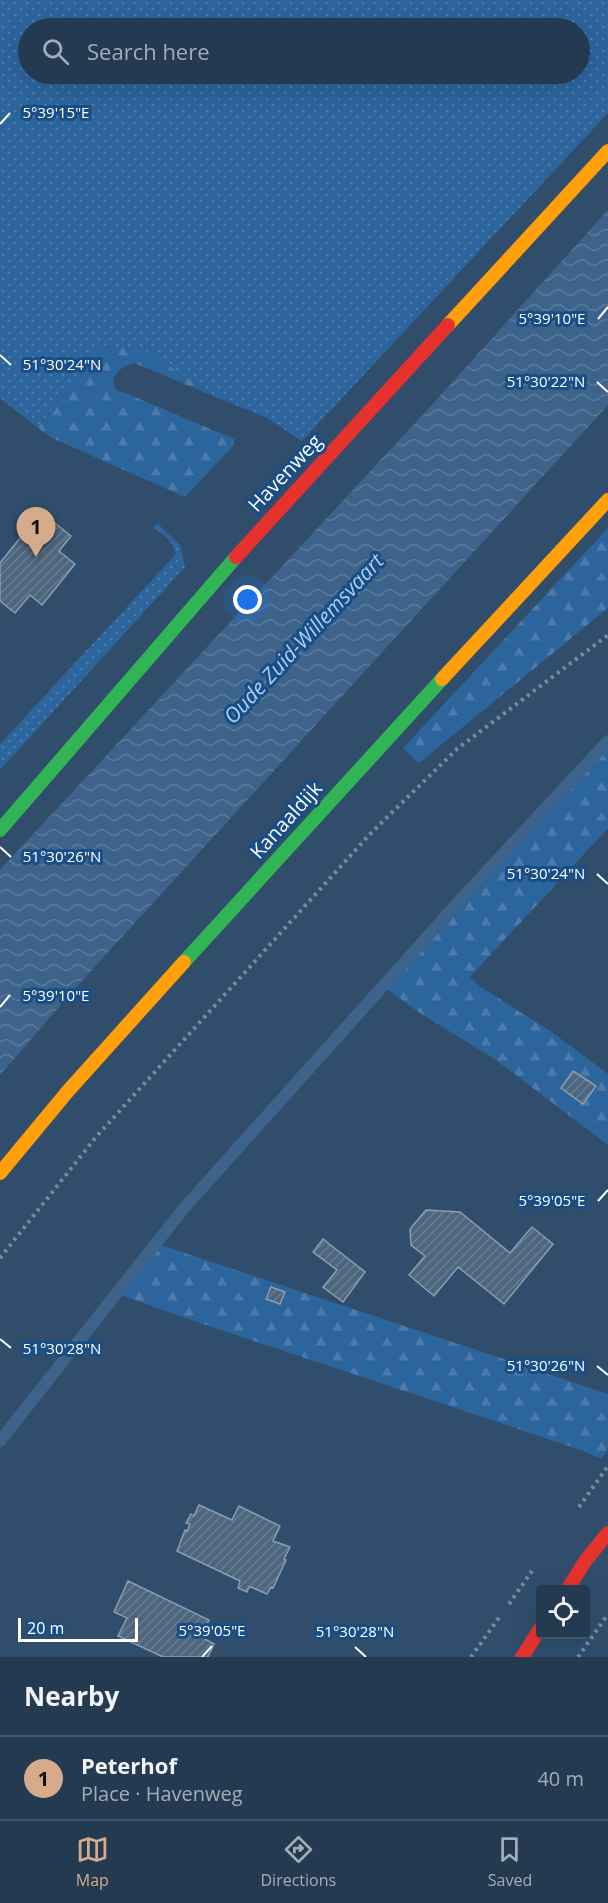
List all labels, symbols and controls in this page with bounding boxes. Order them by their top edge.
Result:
search box [18,18,590,84]
icon: search [39,35,72,68]
text: Search here [87,36,210,66]
text: 5°39'15"E [23,102,89,122]
text: 5°39'10"E [519,308,585,328]
text: 51°30'24"N [23,354,101,374]
text: 51°30'22"N [507,371,585,391]
street label: Havenweg [242,428,328,517]
pin: 1 [16,508,56,557]
water label: Oude Zuid-Willemsvaart [217,547,390,729]
your location [233,585,262,614]
street label: Kanaaldijk [244,775,328,864]
text: 51°30'26"N [23,846,101,866]
text: 51°30'24"N [507,863,585,883]
text: 5°39'10"E [23,985,89,1005]
text: 5°39'05"E [519,1190,585,1210]
text: 51°30'28"N [23,1338,101,1358]
text: 51°30'26"N [507,1355,585,1375]
map controls [536,1585,590,1639]
button: locate [536,1585,590,1639]
scale bar [18,1615,138,1642]
text: 20 m [27,1617,64,1639]
text: 5°39'05"E [179,1620,245,1640]
text: 51°30'28"N [316,1621,394,1641]
text: Nearby [24,1678,119,1714]
text: Peterhof [81,1750,177,1780]
text: 1 [38,1765,49,1792]
text: 40 m [537,1765,584,1792]
text: Place · Havenweg [81,1780,243,1807]
tab: Map [76,1833,109,1891]
tab: Directions [260,1833,336,1891]
tab: Saved [488,1833,532,1891]

